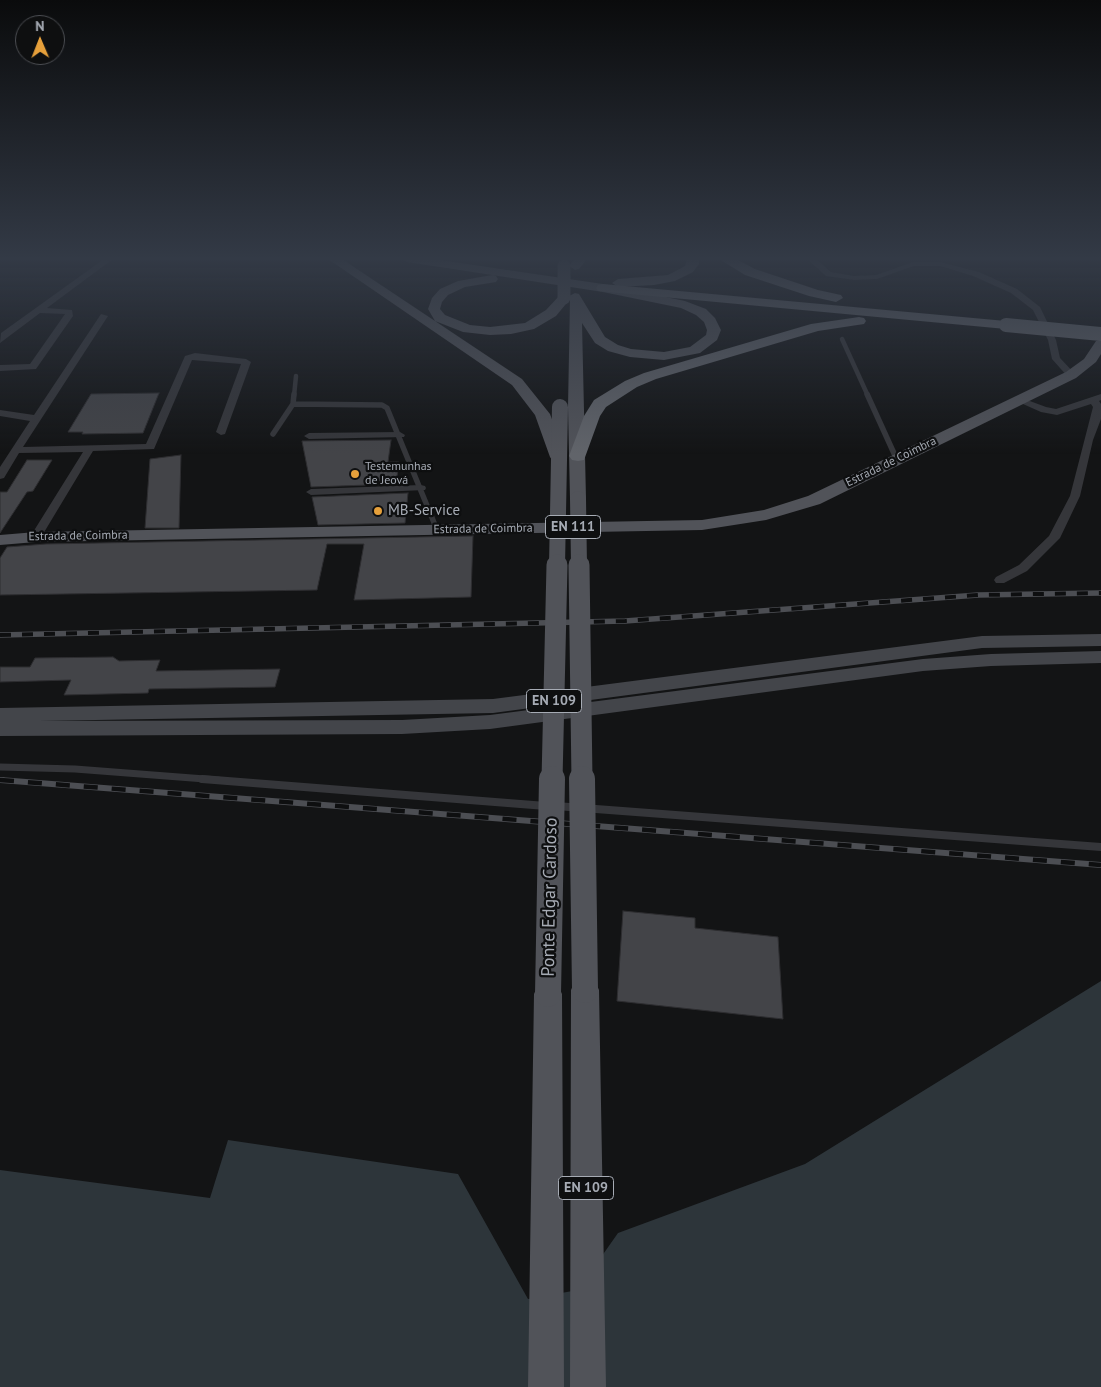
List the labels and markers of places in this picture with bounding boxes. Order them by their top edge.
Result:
place label: Testemunhas de Jeová [365,460,432,488]
marker: Testemunhas de Jeová [349,468,361,480]
place label: MB-Service [388,502,460,520]
marker: MB-Service [372,505,384,517]

